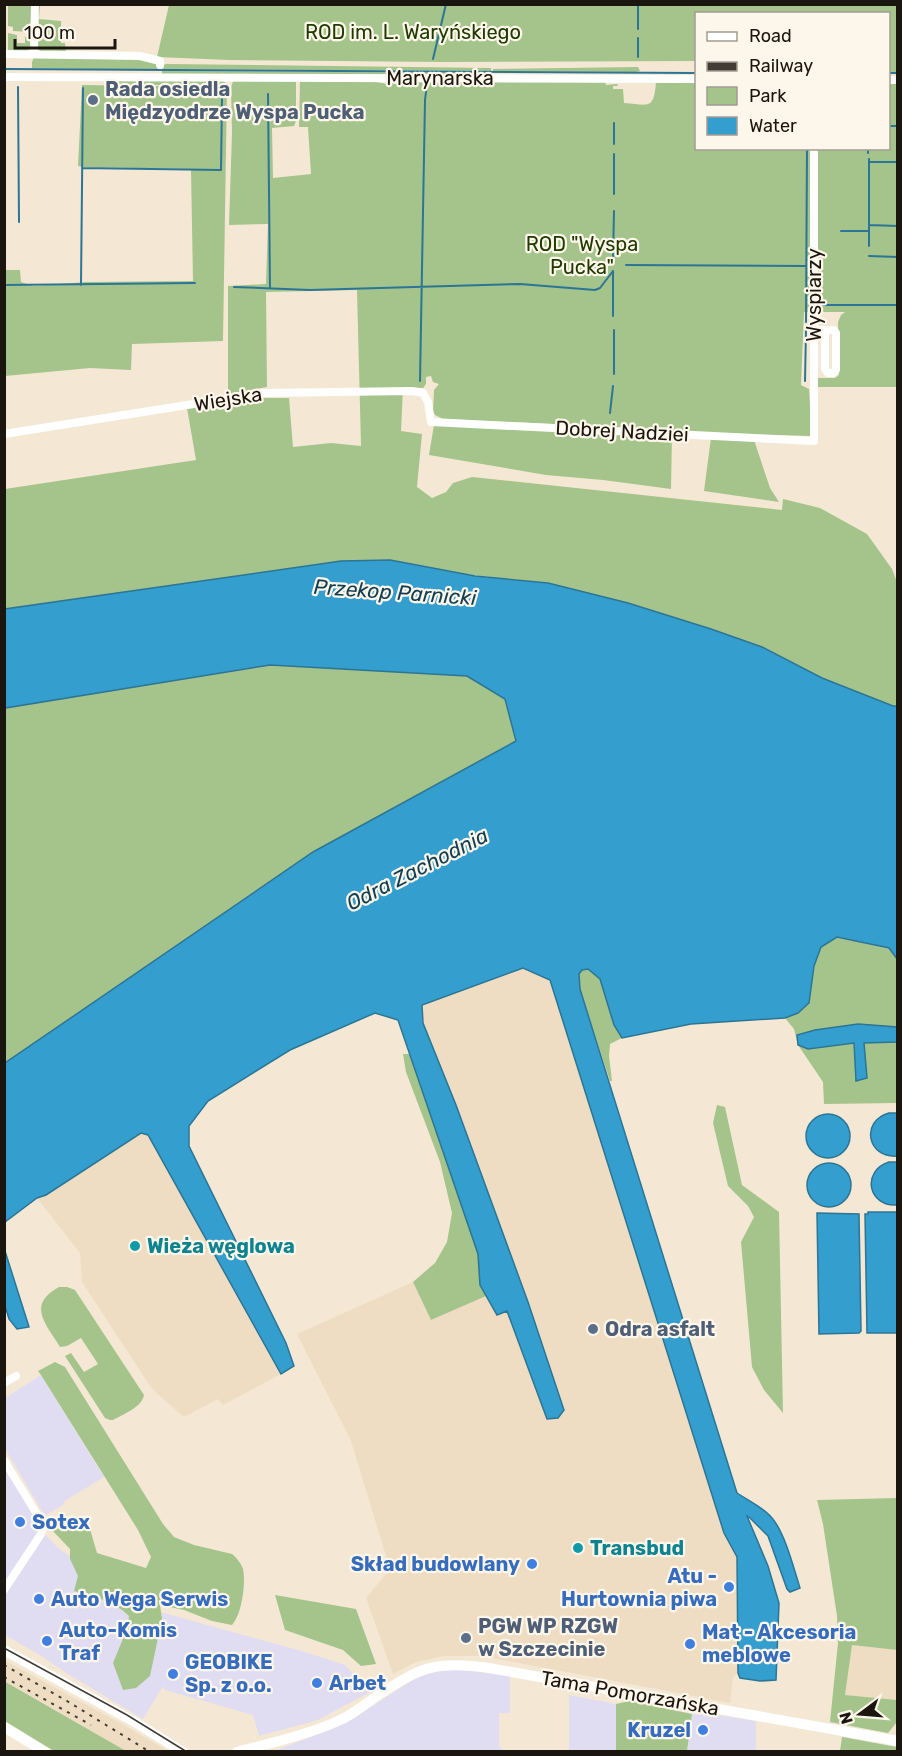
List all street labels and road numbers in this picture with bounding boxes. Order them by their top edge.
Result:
street label: Marynarska [386,66,494,90]
street label: Wyspiarzy [802,248,826,342]
street label: Wiejska [192,382,264,416]
street label: Dobrej Nadziei [555,416,689,446]
street label: Tama Pomorzańska [539,1666,721,1720]

